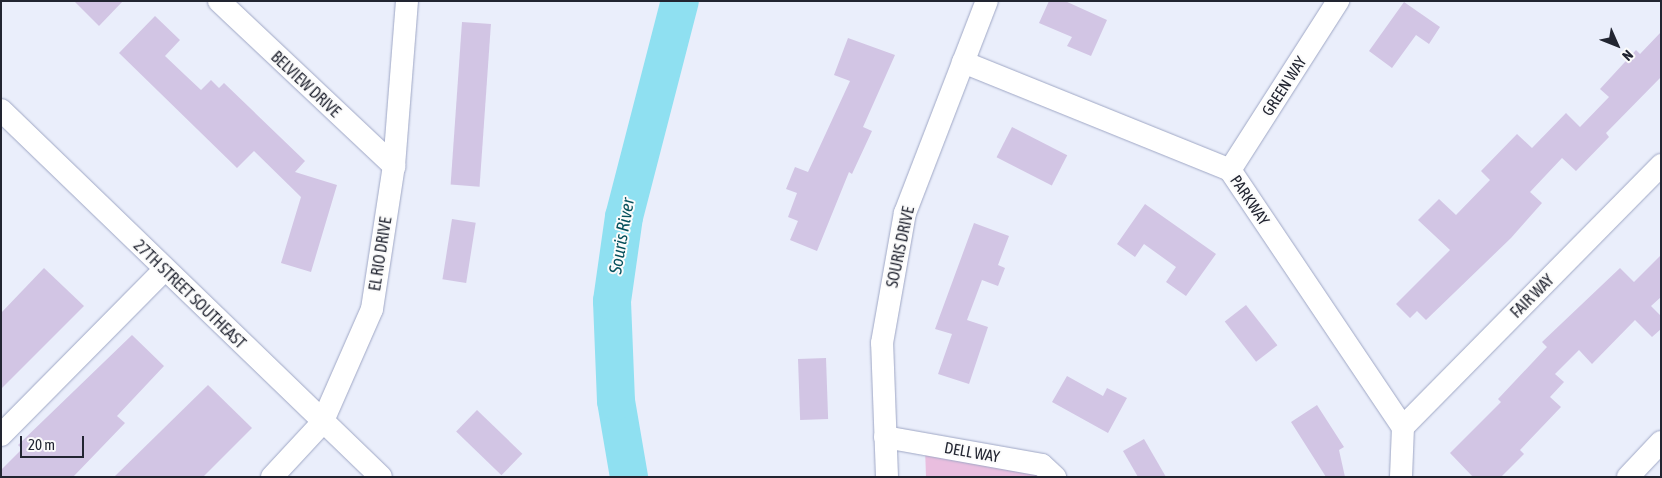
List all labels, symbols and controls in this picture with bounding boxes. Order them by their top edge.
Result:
north arrow [1592,20,1642,70]
street label: BELVIEW DRIVE [267,47,345,121]
text: N [1619,47,1636,64]
street label: GREEN WAY [1258,53,1310,119]
street label: PARKWAY [1226,171,1274,229]
water label: Souris River [605,196,639,276]
street label: SOURIS DRIVE [882,205,918,289]
street label: EL RIO DRIVE [365,216,395,292]
street label: 27TH STREET SOUTHEAST [130,236,250,352]
street label: FAIR WAY [1506,270,1558,322]
scale bar [22,426,86,458]
text: 20 m [28,436,55,453]
street label: DELL WAY [943,438,1001,466]

